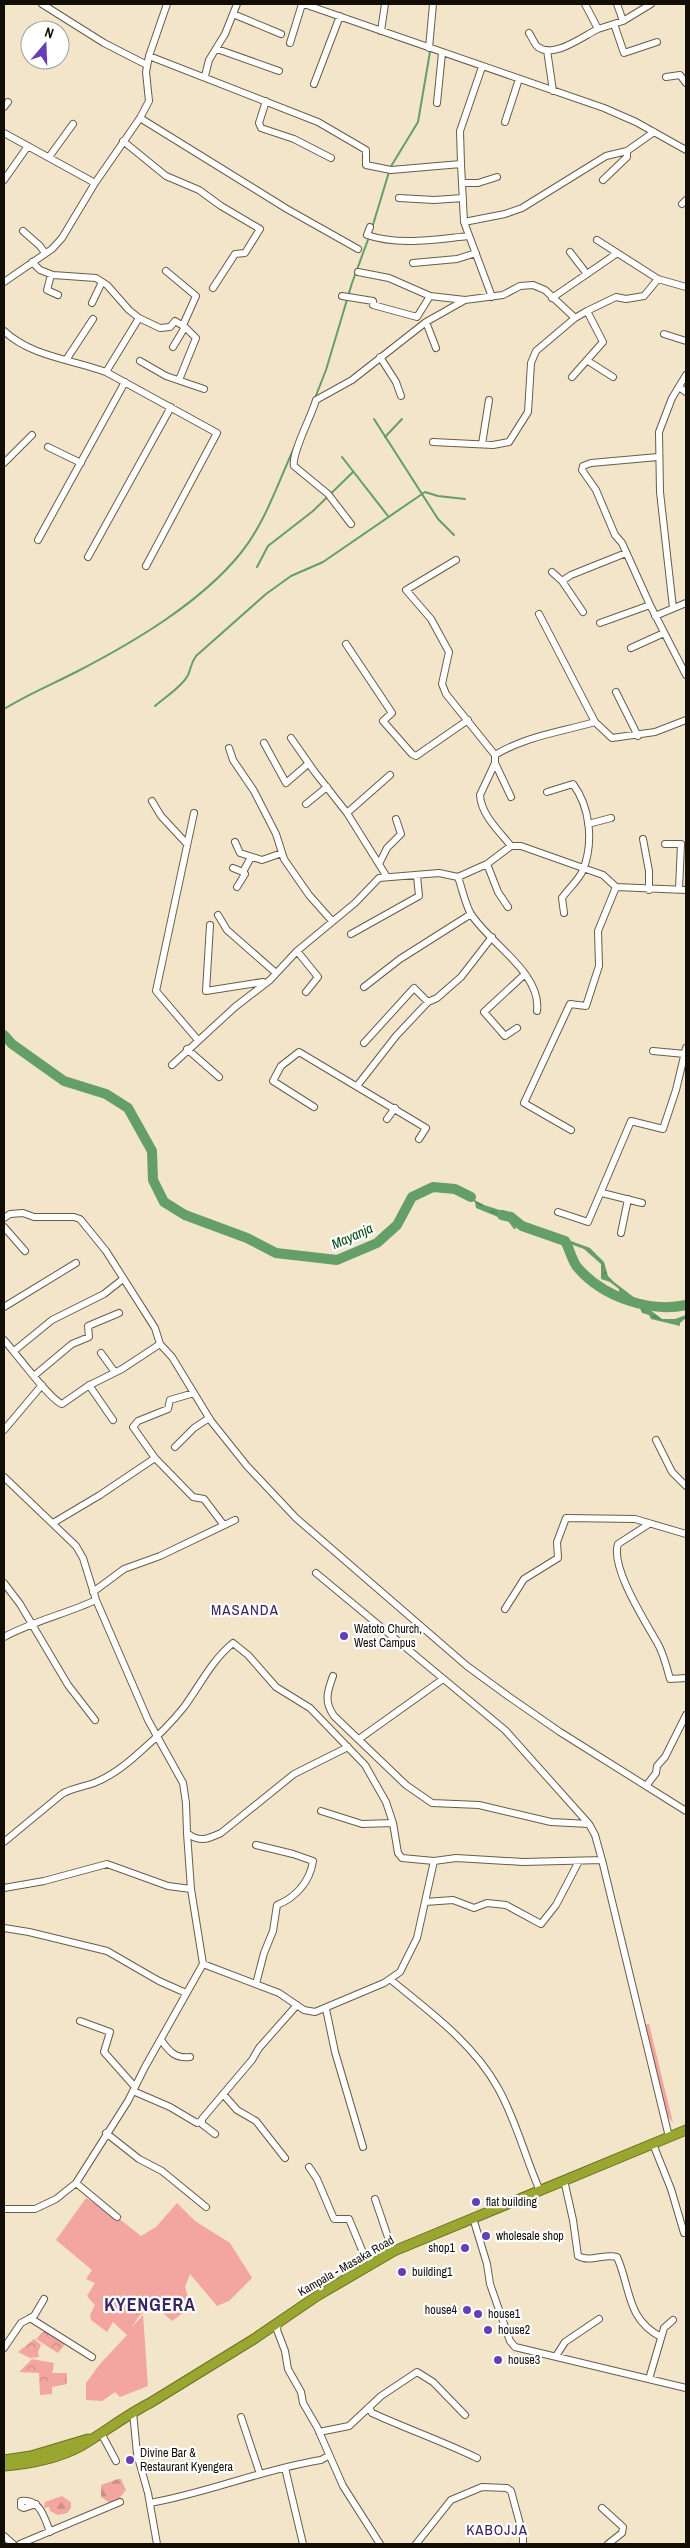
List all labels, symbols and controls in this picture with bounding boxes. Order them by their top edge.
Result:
north arrow [20,20,70,70]
text: N [42,23,56,43]
water label: Mayanja [329,1219,375,1253]
district label: MASANDA [211,1599,279,1620]
place label: Watoto Church, West Campus [354,1621,422,1651]
marker: Watoto Church, West Campus [338,1630,350,1642]
place label: flat building [486,2194,537,2210]
marker: flat building [470,2196,482,2208]
place label: wholesale shop [496,2228,564,2244]
marker: wholesale shop [480,2230,492,2242]
street label: Kampala - Masaka Road [295,2232,397,2300]
place label: shop1 [428,2240,456,2256]
marker: shop1 [459,2242,471,2254]
place label: building1 [412,2264,453,2280]
marker: building1 [396,2266,408,2278]
district label: KYENGERA [104,2292,196,2317]
place label: house4 [425,2302,458,2318]
marker: house4 [461,2304,473,2316]
place label: house1 [488,2306,521,2322]
marker: house1 [472,2308,484,2320]
place label: house2 [498,2322,530,2338]
marker: house2 [482,2324,494,2336]
place label: house3 [508,2352,540,2368]
marker: house3 [492,2354,504,2366]
place label: Divine Bar & Restaurant Kyengera [140,2445,234,2475]
marker: Divine Bar & Restaurant Kyengera [124,2454,136,2466]
district label: KABOJJA [466,2519,528,2540]

